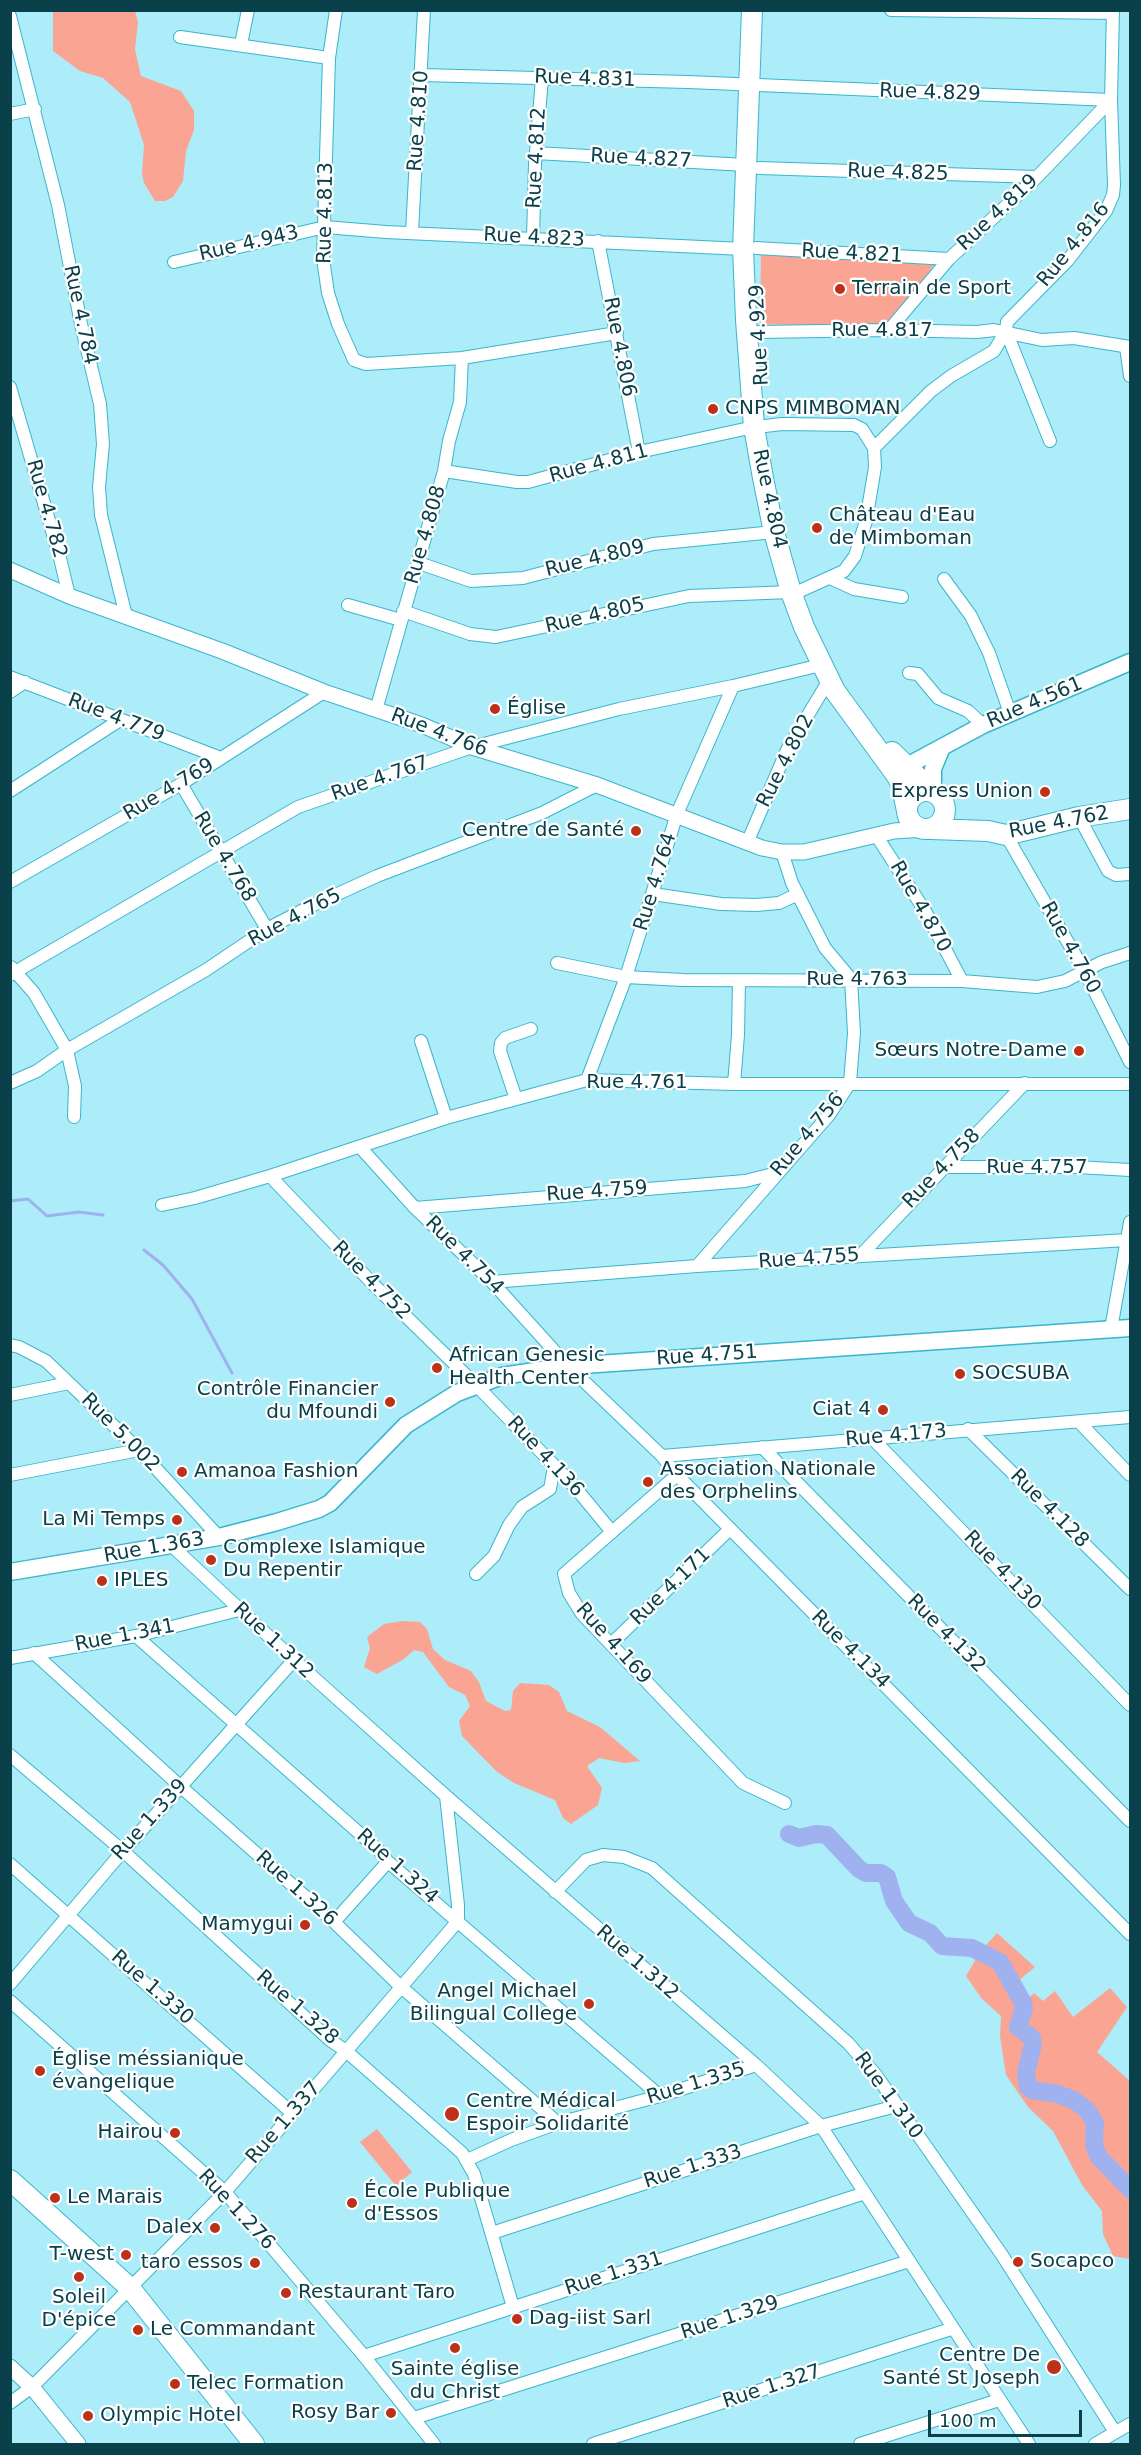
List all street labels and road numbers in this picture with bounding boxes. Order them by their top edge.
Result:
street label: Rue 4.831 [534,65,636,93]
street label: Rue 4.810 [403,69,435,173]
street label: Rue 4.829 [879,79,981,107]
street label: Rue 4.812 [522,107,552,209]
street label: Rue 4.827 [590,144,692,174]
street label: Rue 4.825 [847,159,949,187]
street label: Rue 4.813 [313,162,339,264]
street label: Rue 4.819 [953,170,1043,256]
street label: Rue 4.816 [1033,198,1115,292]
street label: Rue 4.943 [197,221,301,267]
street label: Rue 4.823 [483,223,585,253]
street label: Rue 4.821 [801,239,903,269]
street label: Rue 4.784 [58,263,102,367]
street label: Rue 4.929 [745,284,775,386]
street label: Rue 4.806 [598,295,640,399]
street label: Rue 4.817 [831,319,933,343]
street label: Rue 4.811 [547,439,651,489]
street label: Rue 4.804 [747,447,791,551]
street label: Rue 4.782 [20,457,72,561]
street label: Rue 4.808 [400,483,452,587]
street label: Rue 4.809 [543,535,647,583]
street label: Rue 4.805 [543,593,647,639]
street label: Rue 4.561 [984,672,1086,734]
street label: Rue 4.779 [64,689,168,747]
street label: Rue 4.766 [387,704,491,762]
street label: Rue 4.802 [752,710,820,812]
street label: Rue 4.767 [328,751,432,807]
street label: Rue 4.769 [119,754,219,826]
street label: Rue 4.762 [1007,802,1111,844]
street label: Rue 4.768 [188,807,260,907]
street label: Rue 4.764 [630,830,682,934]
street label: Rue 4.870 [884,857,956,957]
street label: Rue 4.765 [245,884,345,952]
street label: Rue 4.760 [1035,898,1105,998]
street label: Rue 4.763 [806,968,908,992]
street label: Rue 4.761 [586,1071,688,1095]
street label: Rue 4.756 [766,1088,850,1182]
street label: Rue 4.758 [898,1124,986,1214]
street label: Rue 4.757 [986,1156,1088,1180]
street label: Rue 4.759 [545,1176,649,1208]
street label: Rue 4.754 [420,1212,508,1300]
street label: Rue 4.752 [327,1237,415,1325]
street label: Rue 4.755 [757,1243,861,1275]
street label: Rue 4.751 [655,1340,759,1372]
street label: Rue 5.002 [76,1389,164,1477]
street label: Rue 4.136 [502,1412,588,1502]
street label: Rue 4.173 [844,1420,948,1452]
street label: Rue 4.128 [1005,1465,1093,1553]
street label: Rue 4.130 [958,1526,1046,1616]
street label: Rue 1.363 [102,1527,206,1569]
street label: Rue 4.171 [626,1543,716,1631]
street label: Rue 4.132 [902,1590,990,1678]
street label: Rue 1.312 [228,1598,318,1684]
street label: Rue 4.169 [570,1598,656,1690]
street label: Rue 4.134 [806,1606,894,1694]
street label: Rue 1.341 [73,1615,177,1657]
street label: Rue 1.339 [107,1774,193,1866]
street label: Rue 1.324 [351,1824,443,1910]
street label: Rue 1.326 [250,1846,342,1932]
street label: Rue 1.312 [591,1921,683,2005]
street label: Rue 1.330 [106,1946,198,2030]
street label: Rue 1.328 [251,1966,343,2050]
street label: Rue 1.310 [848,2048,928,2144]
street label: Rue 1.335 [644,2058,748,2110]
street label: Rue 1.337 [242,2077,326,2169]
street label: Rue 1.333 [641,2140,745,2194]
street label: Rue 1.276 [193,2165,279,2255]
street label: Rue 1.331 [562,2247,666,2301]
street label: Rue 1.329 [678,2291,782,2345]
street label: Rue 1.327 [720,2360,824,2414]

